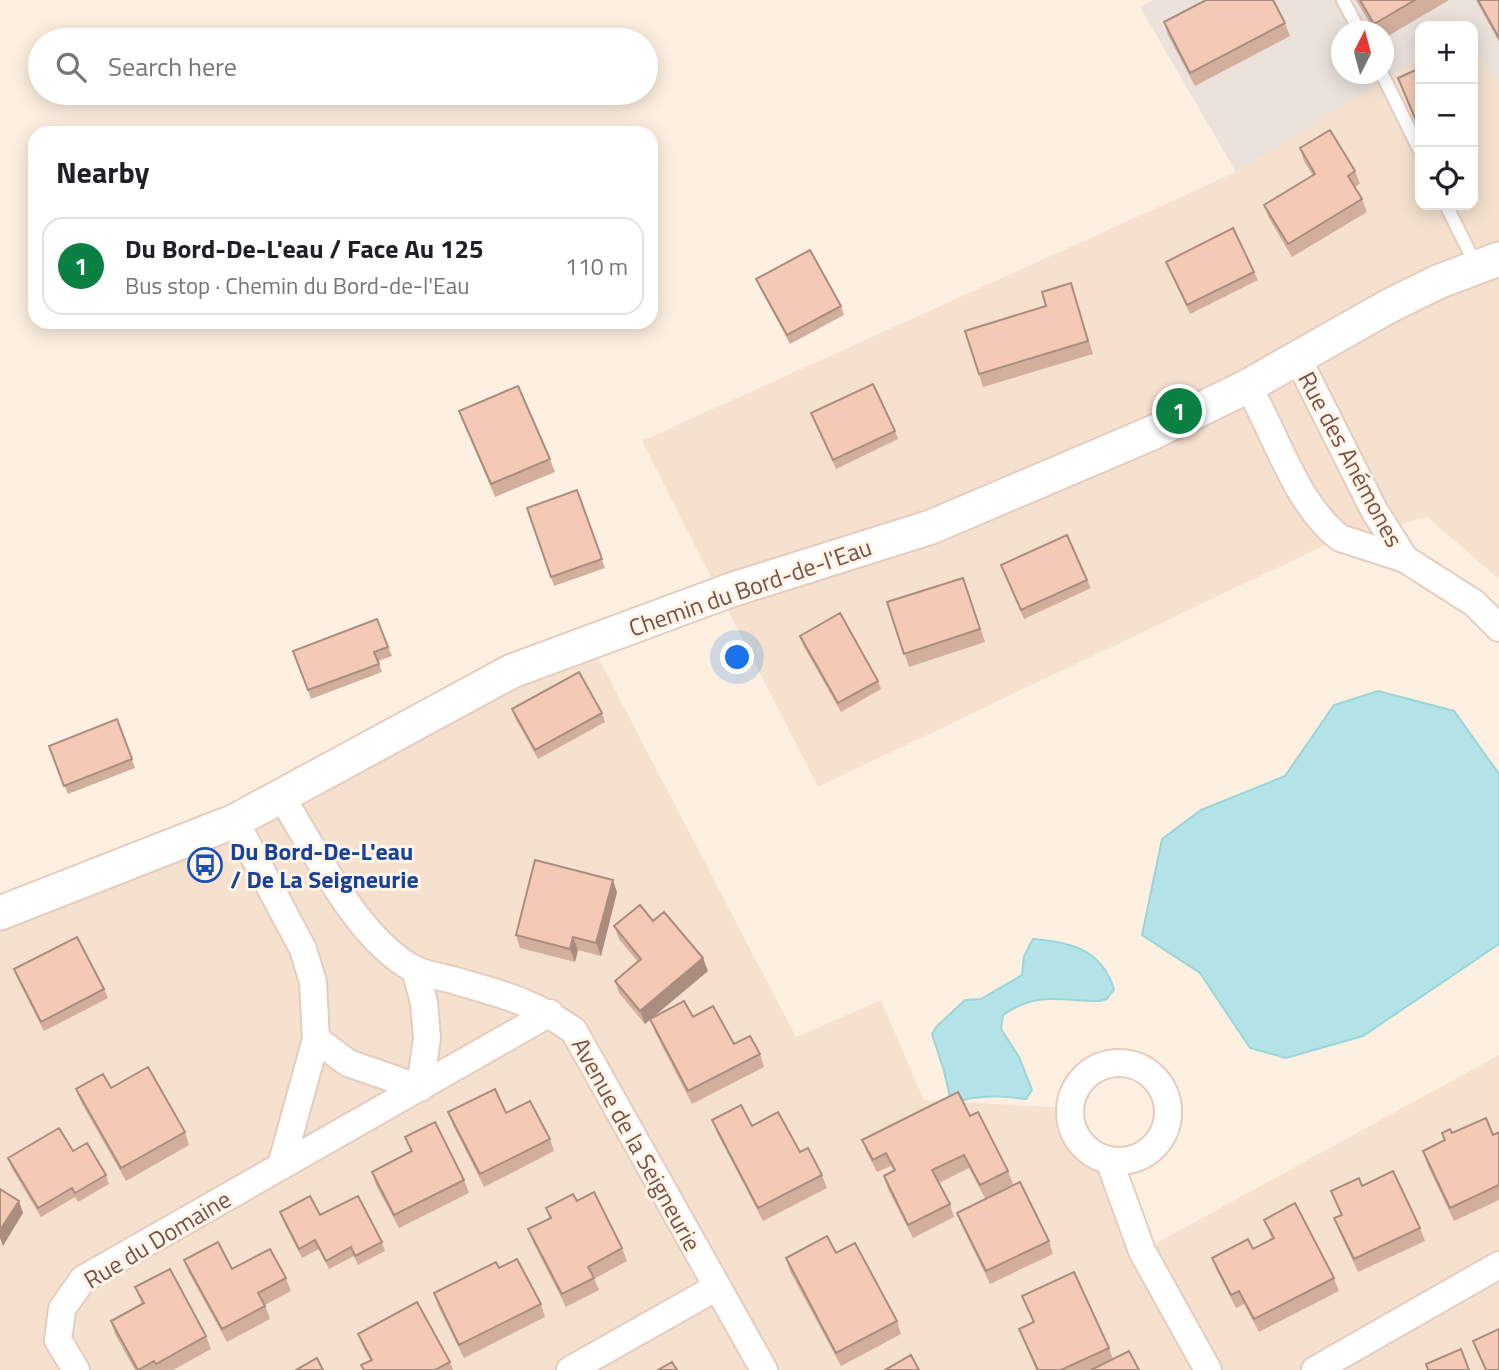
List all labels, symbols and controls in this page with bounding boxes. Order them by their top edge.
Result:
north arrow [1331,21,1394,84]
map controls [1415,21,1478,210]
button: + [1415,21,1478,84]
search box [28,28,658,105]
text: Search here [108,47,237,86]
icon: search [52,48,90,86]
button: − [1415,84,1478,147]
button: locate [1415,147,1478,210]
text: Nearby [56,149,149,195]
text: Du Bord-De-L'eau / Face Au 125 [125,229,484,268]
text: 1 [75,249,87,284]
text: 110 m [565,249,628,284]
text: Bus stop · Chemin du Bord-de-l'Eau [125,268,470,303]
street label: Rue des Anémones [1289,365,1413,553]
pin: 1 [1156,385,1202,437]
street label: Chemin du Bord-de-l'Eau [624,528,876,646]
your location [720,640,754,674]
place label: Du Bord-De-L'eau / De La Seigneurie [230,833,419,897]
bus stop icon: Du Bord-De-L'eau / De La Seigneurie [186,846,224,884]
street label: Avenue de la Seigneurie [563,1031,711,1257]
street label: Rue du Domaine [77,1181,237,1297]

